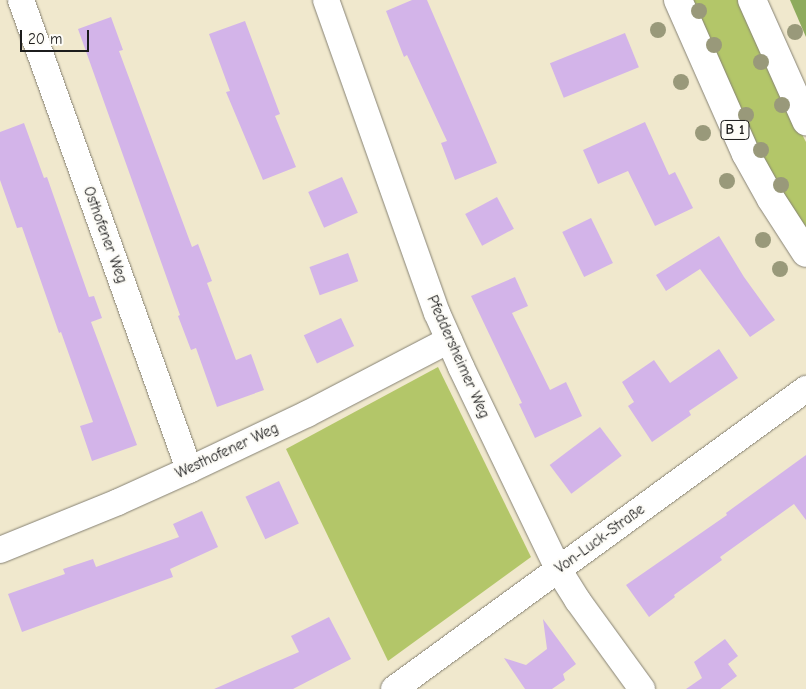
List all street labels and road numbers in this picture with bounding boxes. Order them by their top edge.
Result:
road number: B 1 [720,118,750,142]
street label: Osthofener Weg [79,184,131,286]
street label: Pfeddersheimer Weg [423,293,493,421]
street label: Westhofener Weg [173,419,281,483]
street label: Von-Luck-Straße [552,500,648,578]

